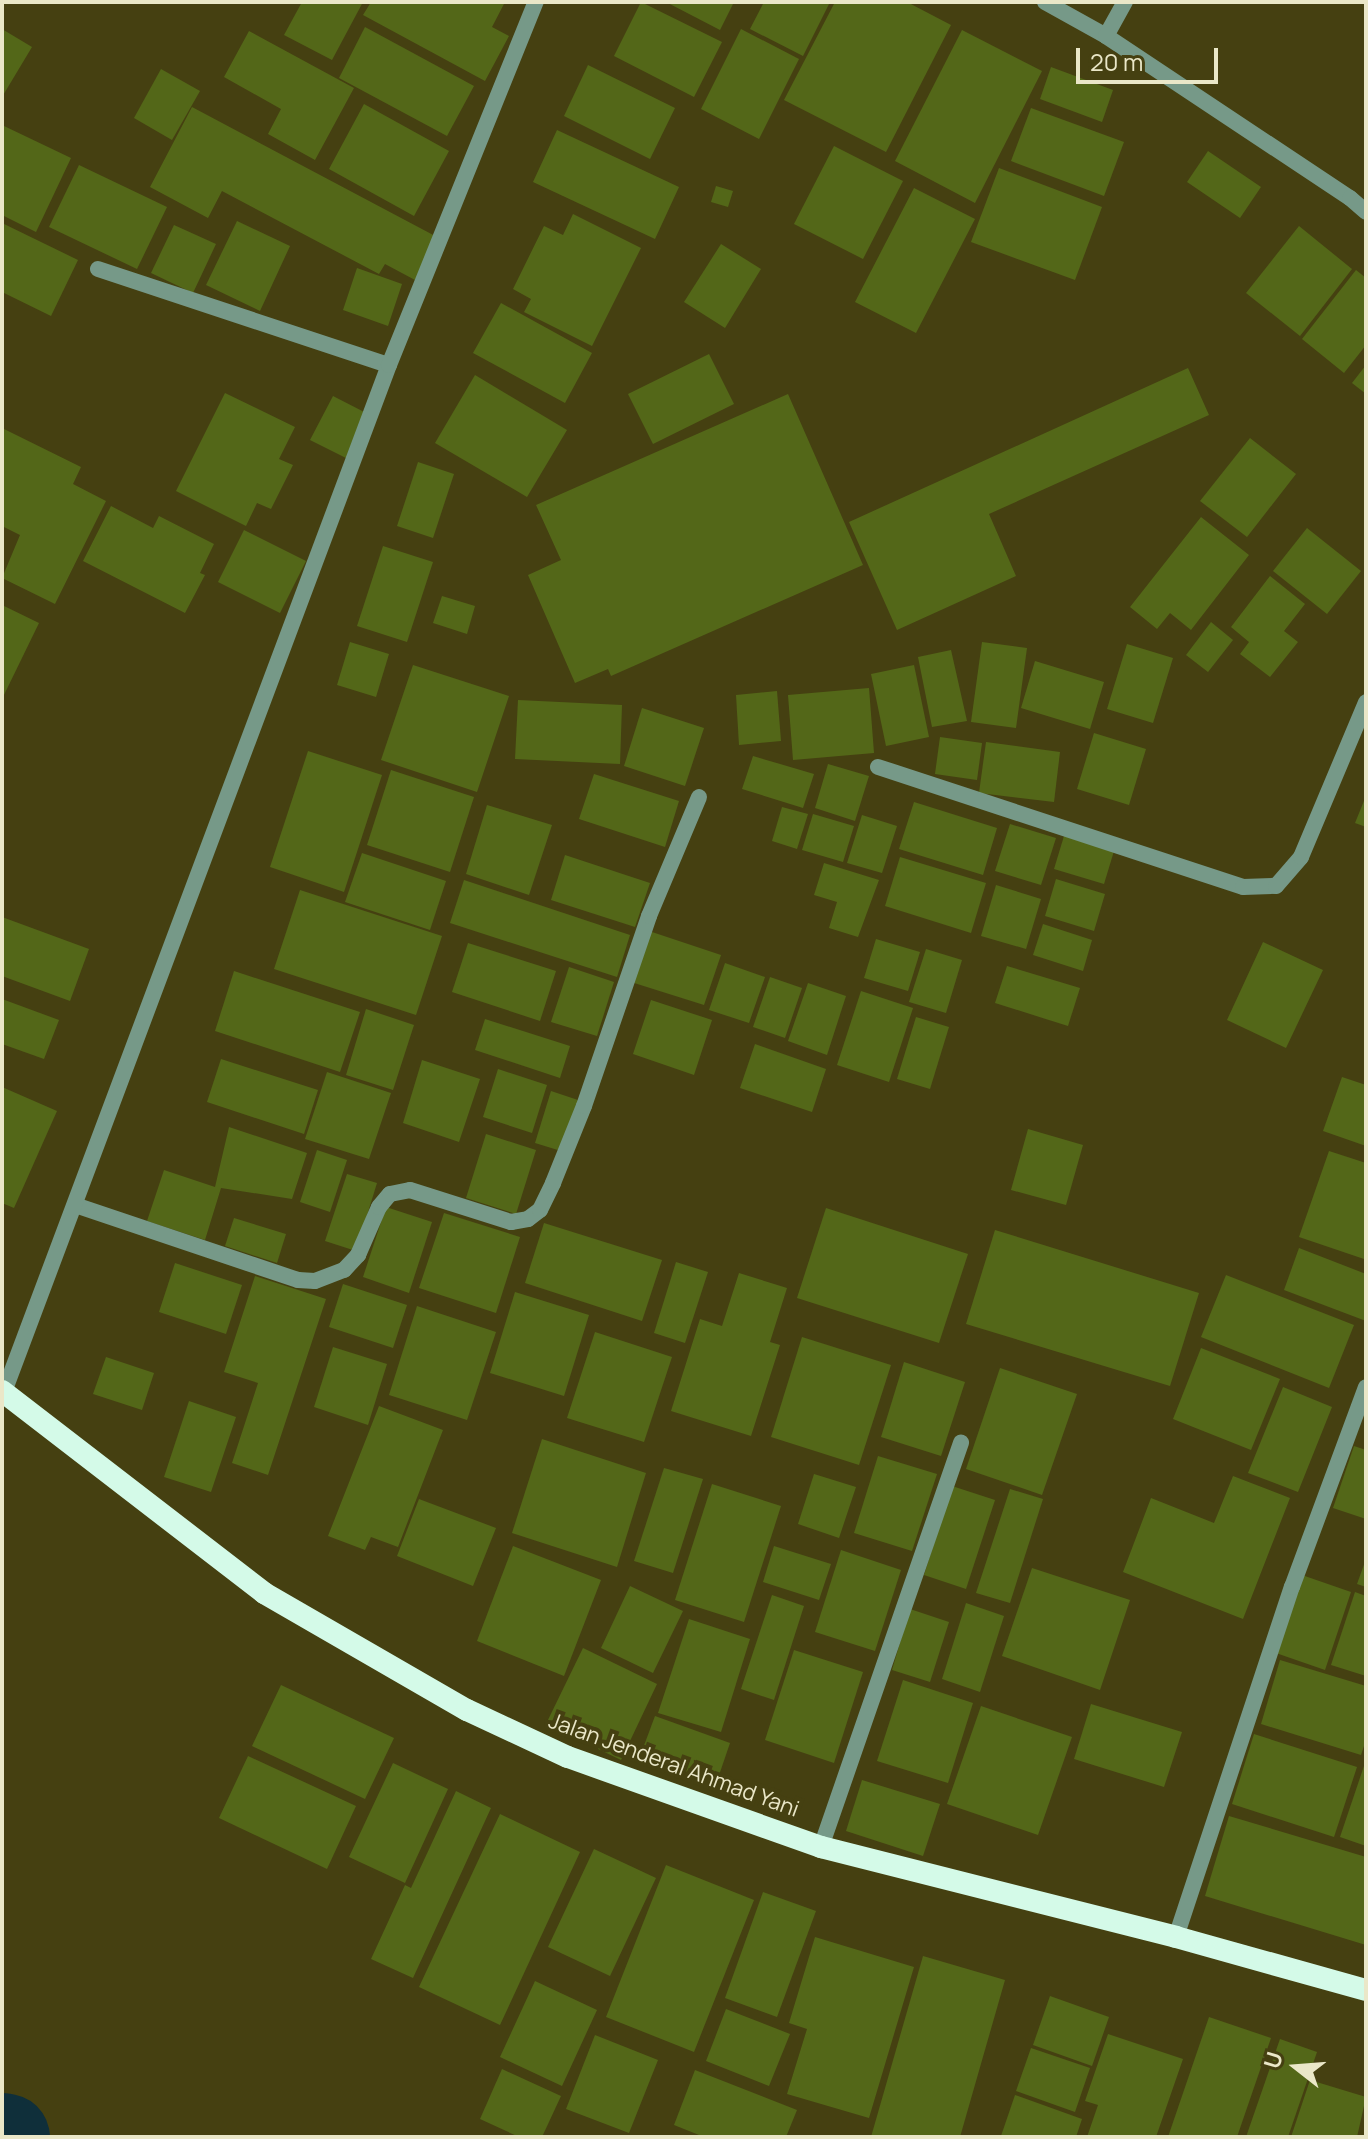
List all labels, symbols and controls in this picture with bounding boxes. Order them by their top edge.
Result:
scale bar [1080,32,1222,82]
text: 20 m [1090,45,1143,78]
street label: Jalan Jenderal Ahmad Yani [545,1707,803,1823]
north arrow [1256,2027,1336,2107]
text: U [1256,2048,1290,2072]

